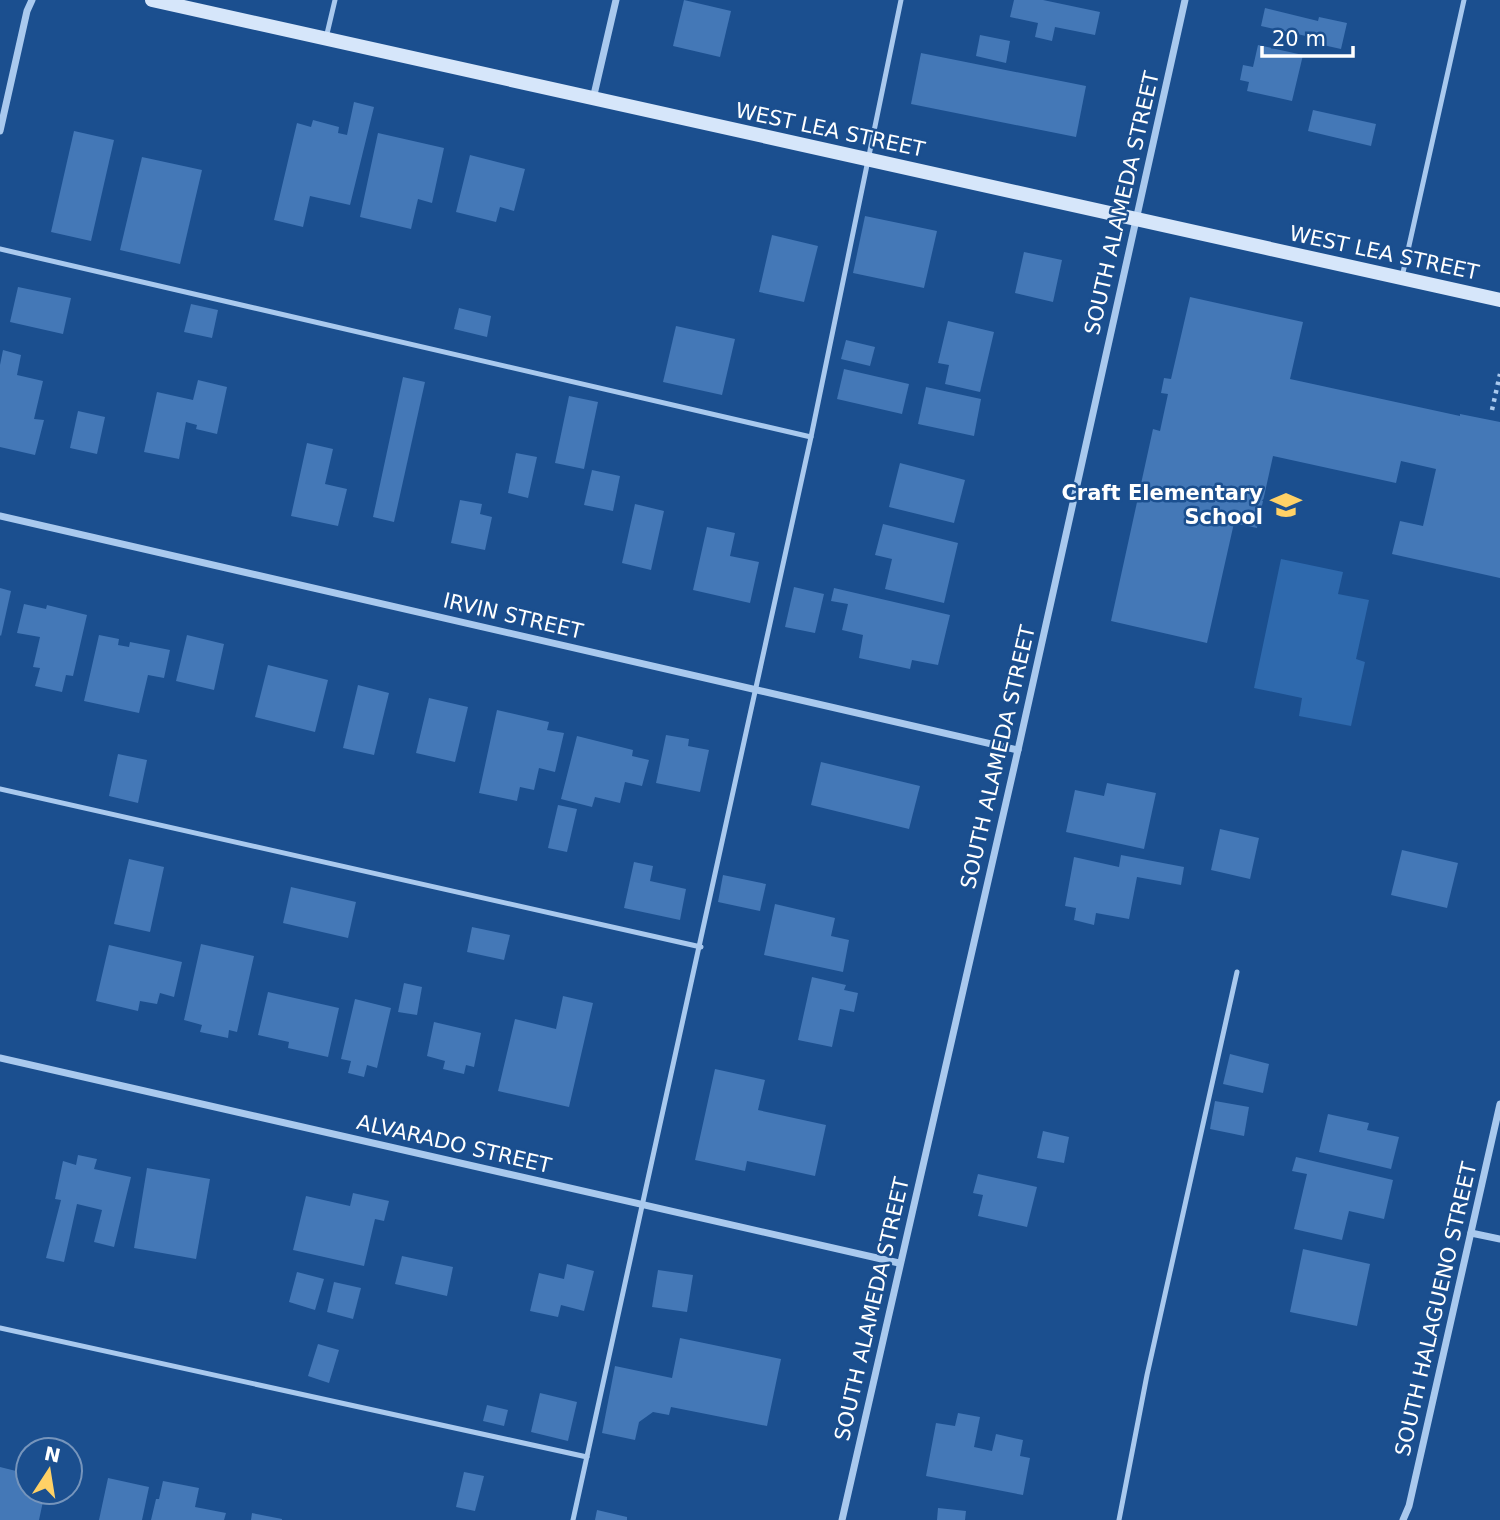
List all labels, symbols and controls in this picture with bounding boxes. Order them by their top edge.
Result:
scale bar [1262,14,1353,58]
text: 20 m [1272,27,1326,51]
street label: SOUTH ALAMEDA STREET [1080,69,1164,337]
street label: WEST LEA STREET [733,98,927,162]
street label: WEST LEA STREET [1287,221,1481,285]
place label: Craft Elementary School [1061,481,1263,529]
school or university icon: Craft Elementary School [1269,488,1303,522]
street label: IRVIN STREET [441,588,585,644]
street label: SOUTH ALAMEDA STREET [956,623,1040,891]
street label: ALVARADO STREET [354,1110,554,1178]
street label: SOUTH HALAGUENO STREET [1390,1160,1482,1458]
street label: SOUTH ALAMEDA STREET [830,1175,914,1443]
north arrow [14,1436,84,1506]
text: N [42,1442,63,1467]

